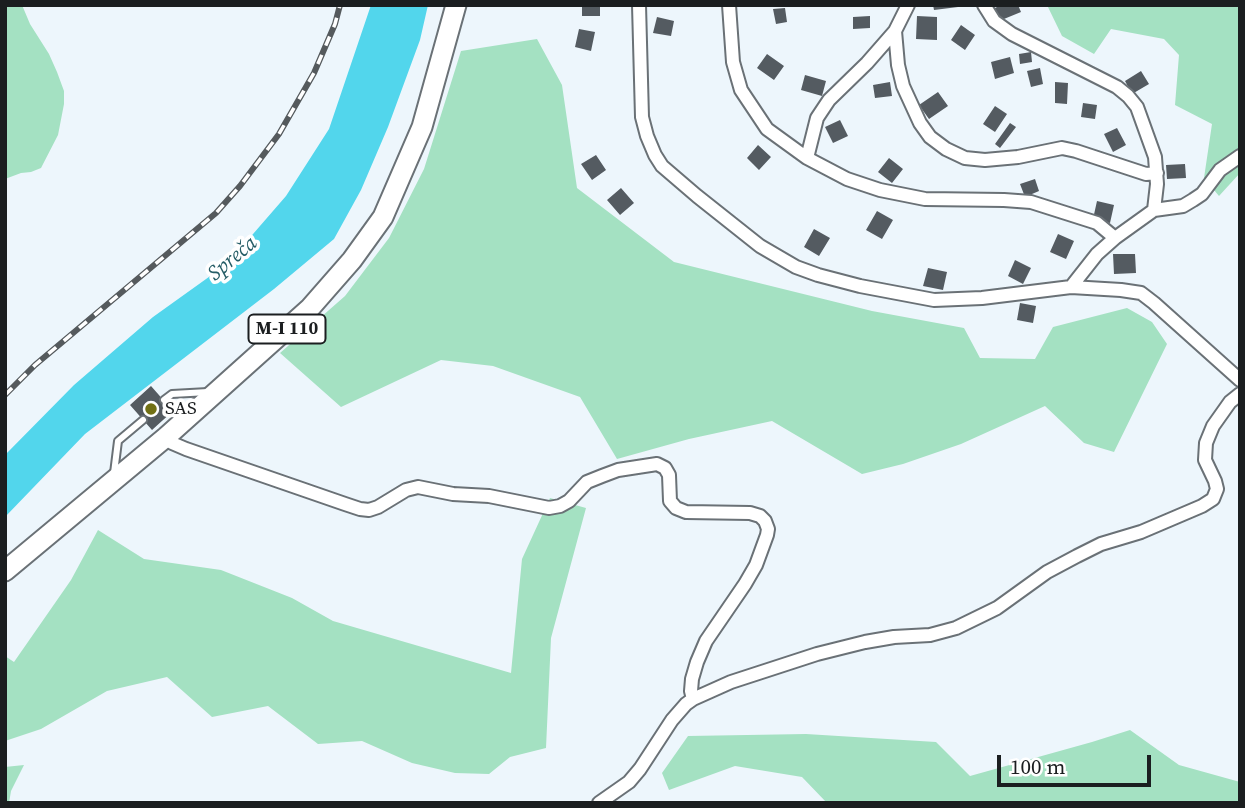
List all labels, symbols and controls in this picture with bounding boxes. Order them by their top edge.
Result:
water label: Spreča [203,231,263,287]
road number: M-I 110 [248,314,326,344]
place label: SAS [165,398,197,420]
marker: SAS [143,401,159,417]
scale bar [1000,742,1154,786]
text: 100 m [1010,752,1065,781]

